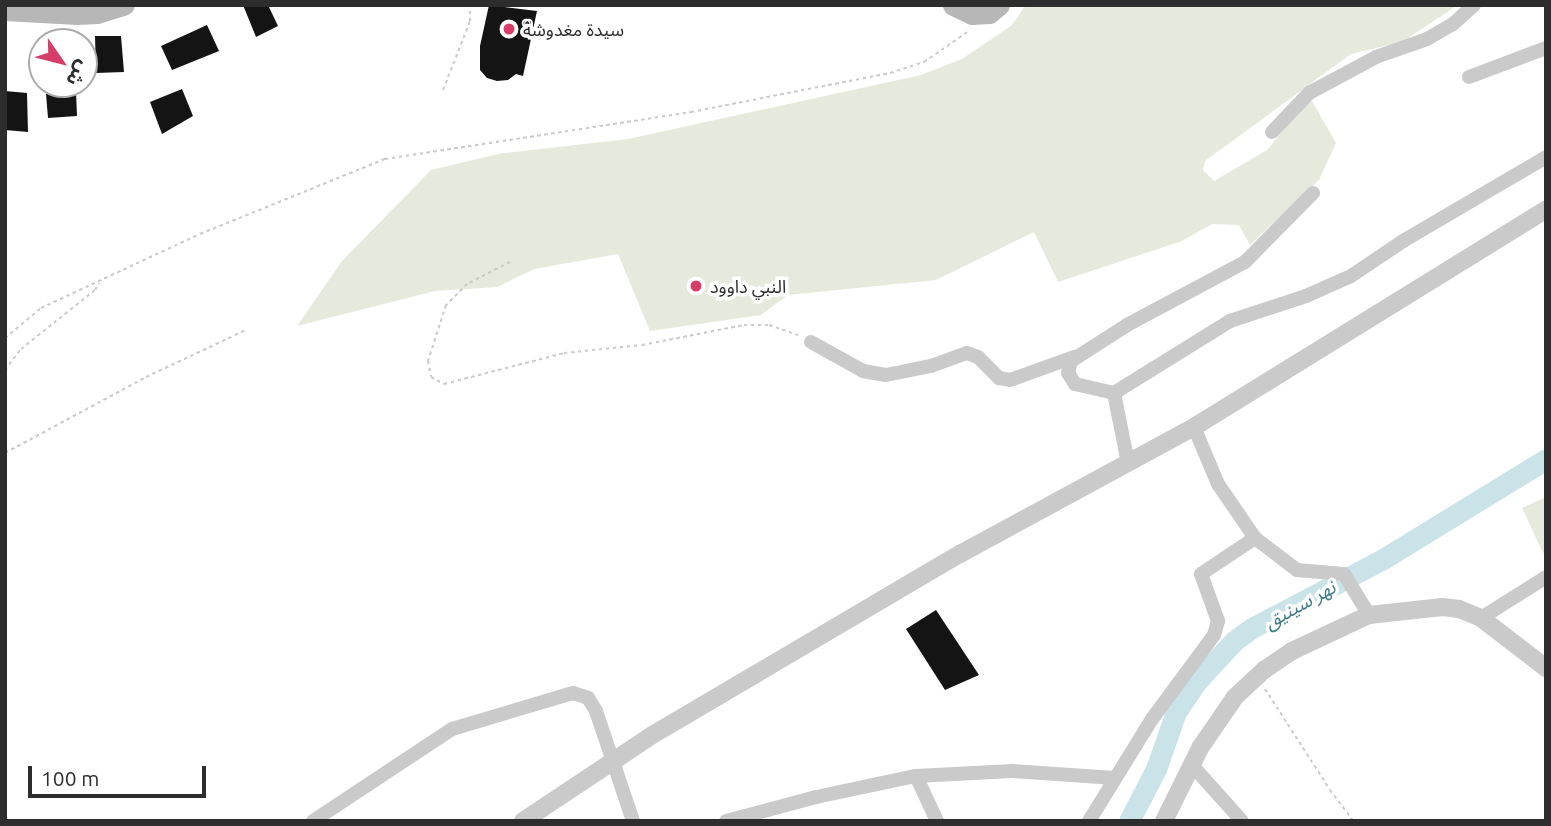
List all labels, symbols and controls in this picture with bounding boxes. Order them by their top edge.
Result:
place label: سيدة مغدوشة [523,18,624,40]
marker: سيدة مغدوشة [501,21,517,37]
north arrow [28,28,98,98]
text: ش [62,57,95,91]
place label: النبي داوود [710,275,786,297]
marker: النبي داوود [688,278,704,294]
water label: نهر سينيق [1261,576,1339,634]
scale bar [32,752,210,796]
text: 100 m [41,766,99,790]

